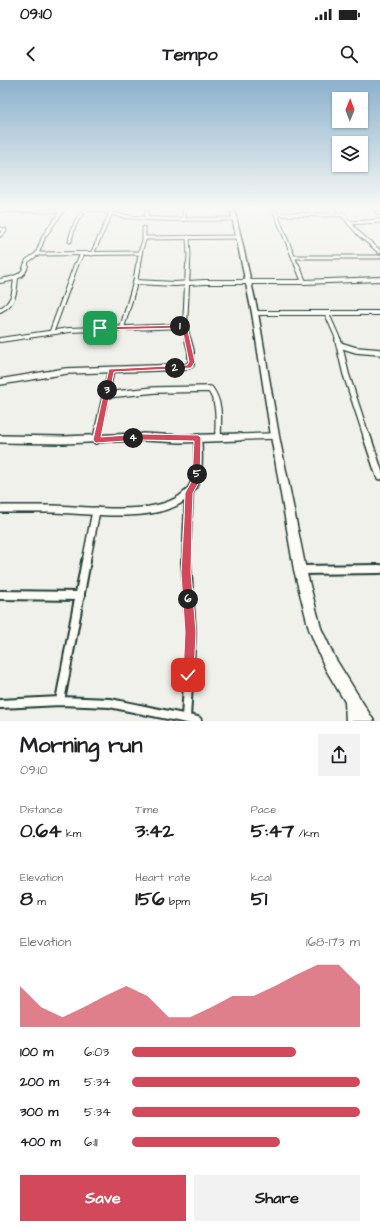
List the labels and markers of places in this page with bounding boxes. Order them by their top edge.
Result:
pin [83,311,117,345]
pin: 1 [170,316,190,336]
pin: 2 [165,358,185,378]
pin: 3 [97,380,117,400]
pin: 4 [123,428,143,448]
pin: 5 [187,464,207,484]
pin: 6 [178,589,198,609]
pin [171,658,205,692]

